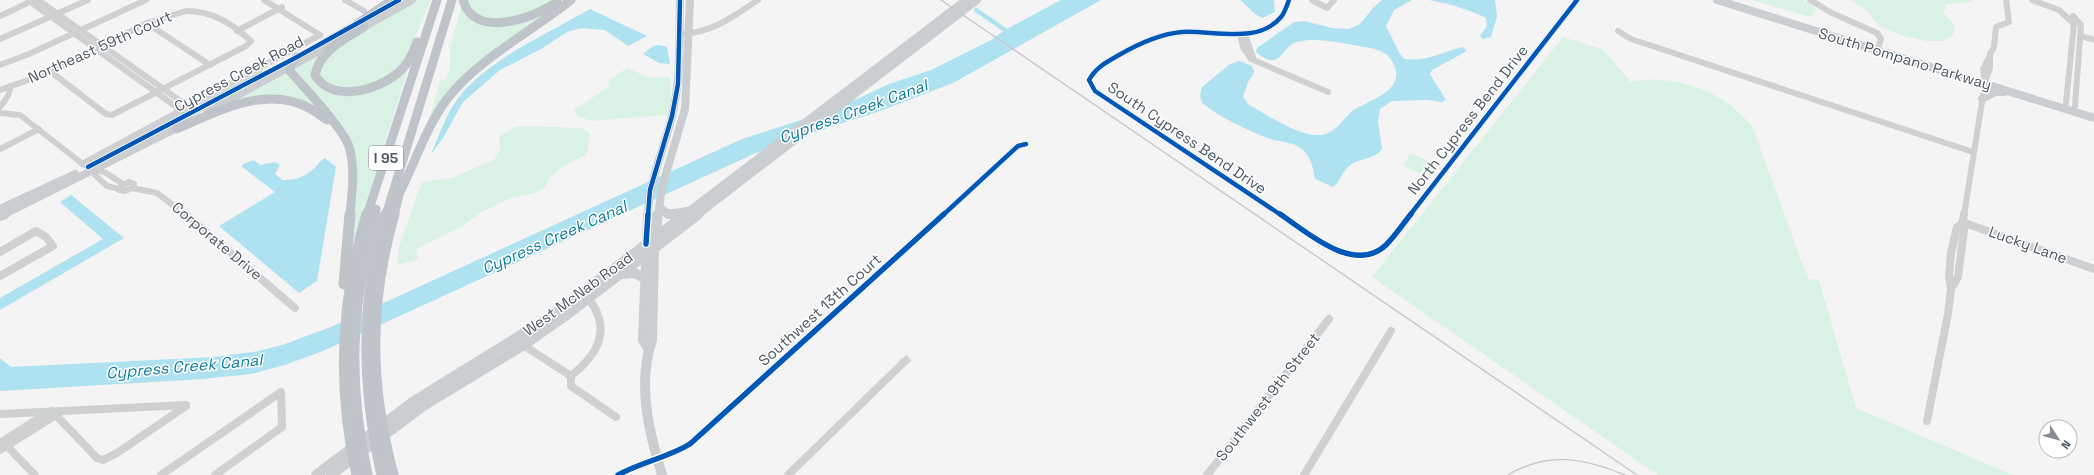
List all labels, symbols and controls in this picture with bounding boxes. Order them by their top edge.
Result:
street label: Northeast 59th Court [25,6,175,87]
street label: South Pompano Parkway [1816,23,1994,94]
street label: Cypress Creek Road [171,31,307,116]
street label: North Cypress Bend Drive [1403,41,1532,198]
water label: Cypress Creek Canal [776,74,932,148]
street label: South Cypress Bend Drive [1104,77,1270,198]
road number: I 95 [369,146,403,170]
water label: Cypress Creek Canal [478,195,632,279]
street label: Corporate Drive [168,197,267,284]
street label: Lucky Lane [1986,222,2070,268]
street label: West McNab Road [519,247,636,340]
street label: Southwest 13th Court [754,249,885,370]
street label: Southwest 9th Street [1212,329,1324,465]
water label: Cypress Creek Canal [105,349,265,384]
north arrow [2038,419,2078,459]
text: N [2058,438,2074,452]

